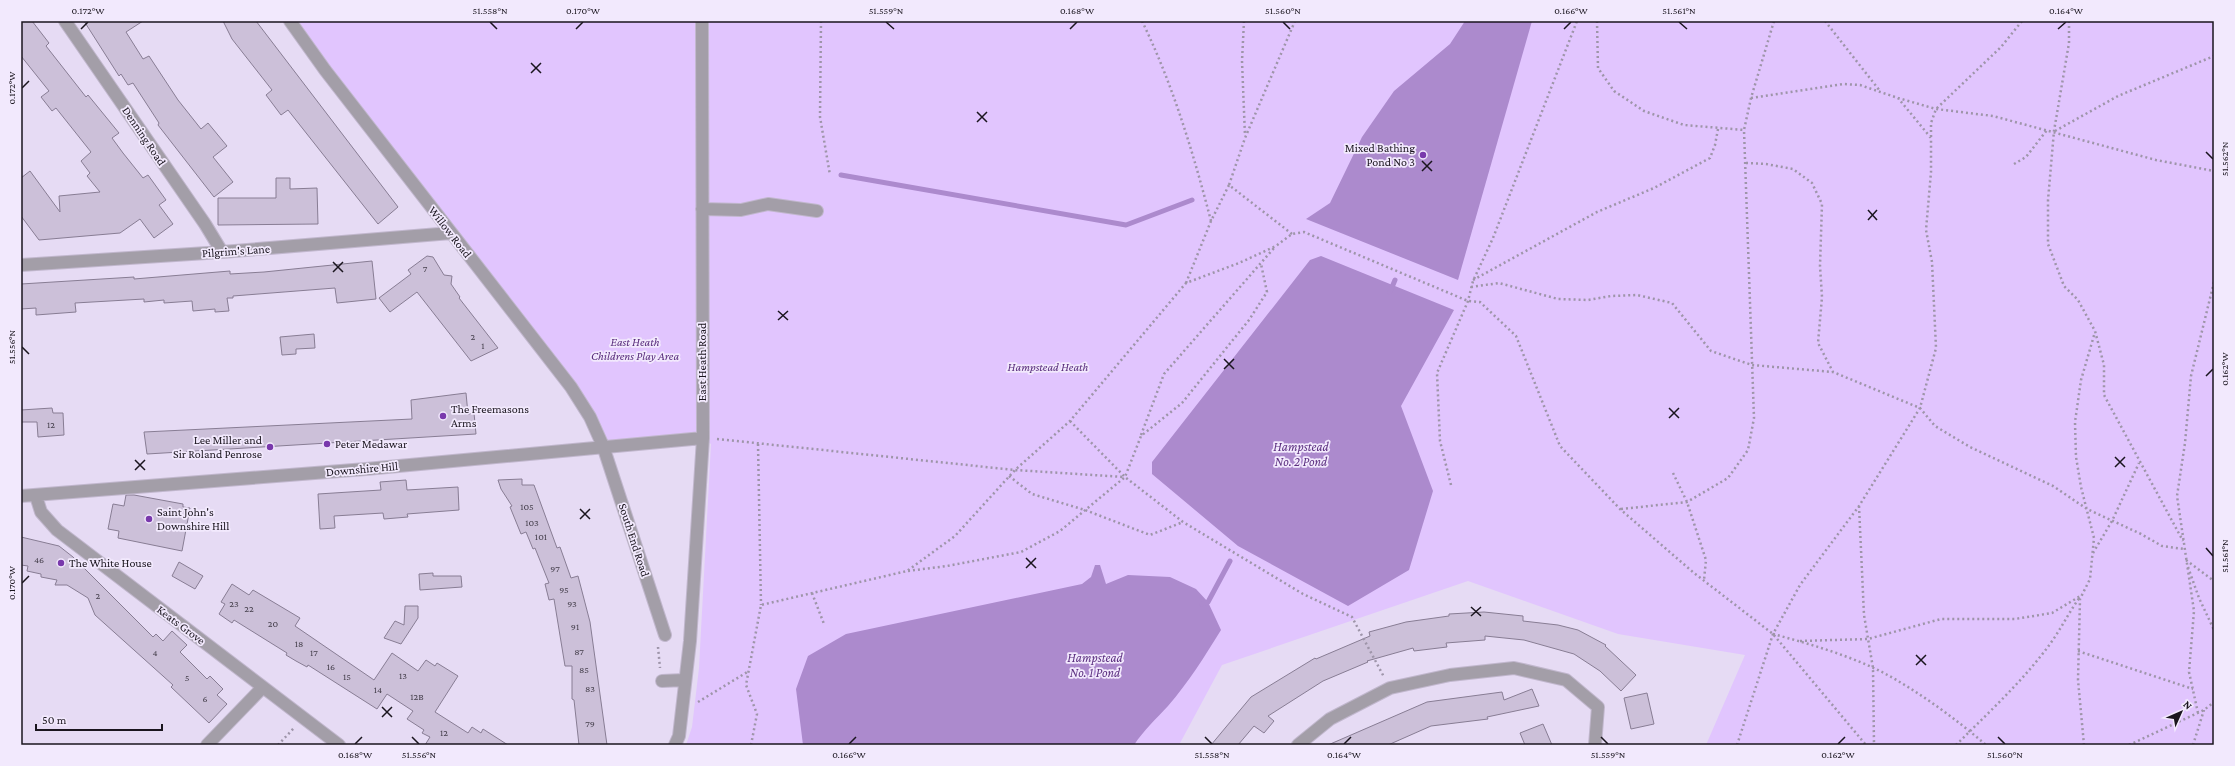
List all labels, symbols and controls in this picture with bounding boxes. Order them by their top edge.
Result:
text: 0.172°W [71,5,105,16]
text: 51.558°N [473,5,508,16]
text: 0.170°W [566,5,601,16]
text: 51.559°N [869,5,904,16]
text: 0.168°W [1060,5,1095,16]
text: 51.560°N [1265,5,1301,16]
text: 0.166°W [1554,5,1589,16]
text: 51.561°N [1662,5,1696,16]
text: 0.164°W [2049,5,2084,16]
text: 0.172°W [6,71,17,105]
street label: Denning Road [119,104,169,169]
place label: Mixed Bathing Pond No 3 [1345,141,1415,169]
text: 51.562°N [2219,141,2230,176]
marker: Mixed Bathing Pond No 3 [1418,150,1428,160]
street label: Willow Road [426,203,475,261]
street label: Pilgrim's Lane [202,242,270,260]
house number: 7 [423,263,428,274]
street label: East Heath Road [695,322,709,401]
text: 51.556°N [6,329,17,364]
house number: 2 [471,331,476,342]
park label: East Heath Childrens Play Area [591,335,679,363]
house number: 1 [481,340,485,351]
text: 0.162°W [2219,352,2230,386]
park label: Hampstead Heath [1008,360,1089,374]
place label: The Freemasons Arms [451,402,529,430]
marker: The Freemasons Arms [438,411,448,421]
house number: 12 [47,419,55,430]
place label: Lee Miller and Sir Roland Penrose [173,433,263,461]
place label: Peter Medawar [335,437,408,451]
marker: Peter Medawar [322,439,332,449]
water label: Hampstead No. 2 Pond [1273,439,1330,469]
marker: Lee Miller and Sir Roland Penrose [265,442,275,452]
street label: Downshire Hill [325,459,399,479]
house number: 105 [520,501,534,512]
street label: South End Road [616,501,653,579]
place label: Saint John's Downshire Hill [157,505,229,533]
marker: Saint John's Downshire Hill [144,514,154,524]
house number: 103 [525,517,539,528]
house number: 101 [535,531,547,542]
text: 51.561°N [2219,539,2230,573]
house number: 46 [34,554,44,565]
place label: The White House [69,556,152,570]
marker: The White House [56,558,66,568]
house number: 97 [550,563,560,574]
text: 0.170°W [6,565,17,600]
house number: 95 [559,584,569,595]
house number: 2 [96,590,101,601]
house number: 23 [229,598,239,609]
house number: 93 [567,598,577,609]
street label: Keats Grove [154,602,208,648]
house number: 22 [244,603,254,614]
house number: 20 [268,618,279,629]
house number: 91 [571,621,579,632]
house number: 18 [295,638,303,649]
house number: 87 [574,646,584,657]
house number: 4 [152,647,158,658]
house number: 17 [310,647,318,658]
water label: Hampstead No. 1 Pond [1067,650,1124,680]
house number: 16 [327,661,335,672]
house number: 85 [579,664,589,675]
house number: 13 [399,670,407,681]
house number: 15 [343,671,351,682]
house number: 5 [185,672,190,683]
house number: 83 [585,683,595,694]
house number: 14 [374,684,382,695]
house number: 12B [410,691,424,702]
north arrow [2161,692,2201,732]
house number: 6 [202,693,208,704]
text: N [2181,698,2195,712]
scale bar [36,706,162,732]
text: 50 m [42,713,67,727]
house number: 79 [585,718,595,729]
house number: 12 [440,727,448,738]
text: 0.168°W [338,749,373,760]
text: 51.556°N [402,749,437,760]
text: 0.166°W [832,749,867,760]
text: 51.558°N [1195,749,1230,760]
text: 0.164°W [1327,749,1362,760]
text: 51.559°N [1591,749,1626,760]
text: 0.162°W [1821,749,1855,760]
text: 51.560°N [1987,749,2023,760]

